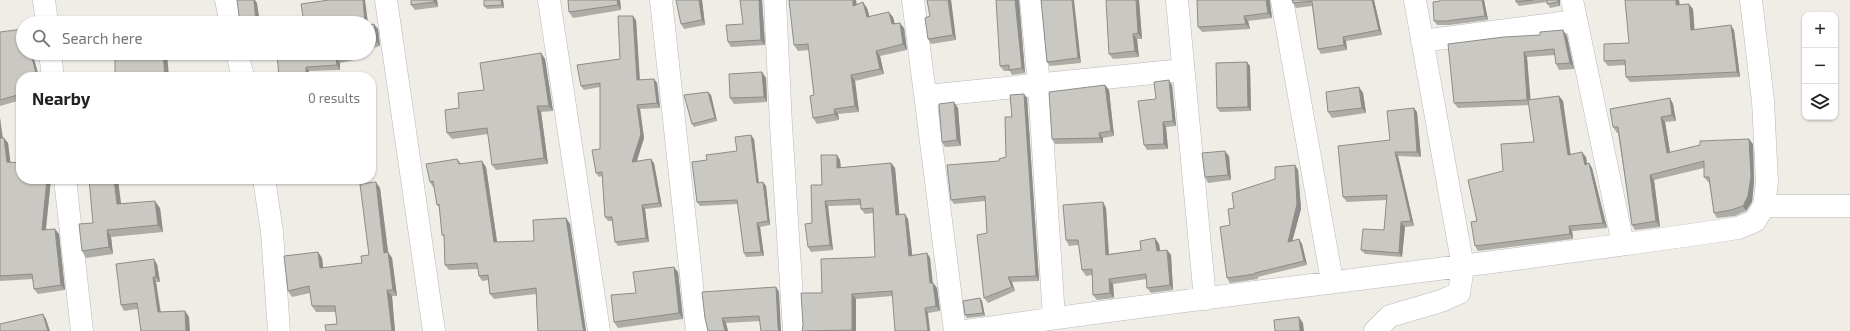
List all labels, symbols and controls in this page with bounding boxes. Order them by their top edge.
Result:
map controls [1802,12,1838,120]
button: + [1802,12,1838,48]
search box [16,16,376,60]
icon: search [30,27,52,49]
text: Search here [62,29,143,47]
button: − [1802,48,1838,84]
button: layers [1802,84,1838,120]
text: Nearby [32,88,90,108]
text: 0 results [308,90,360,106]

